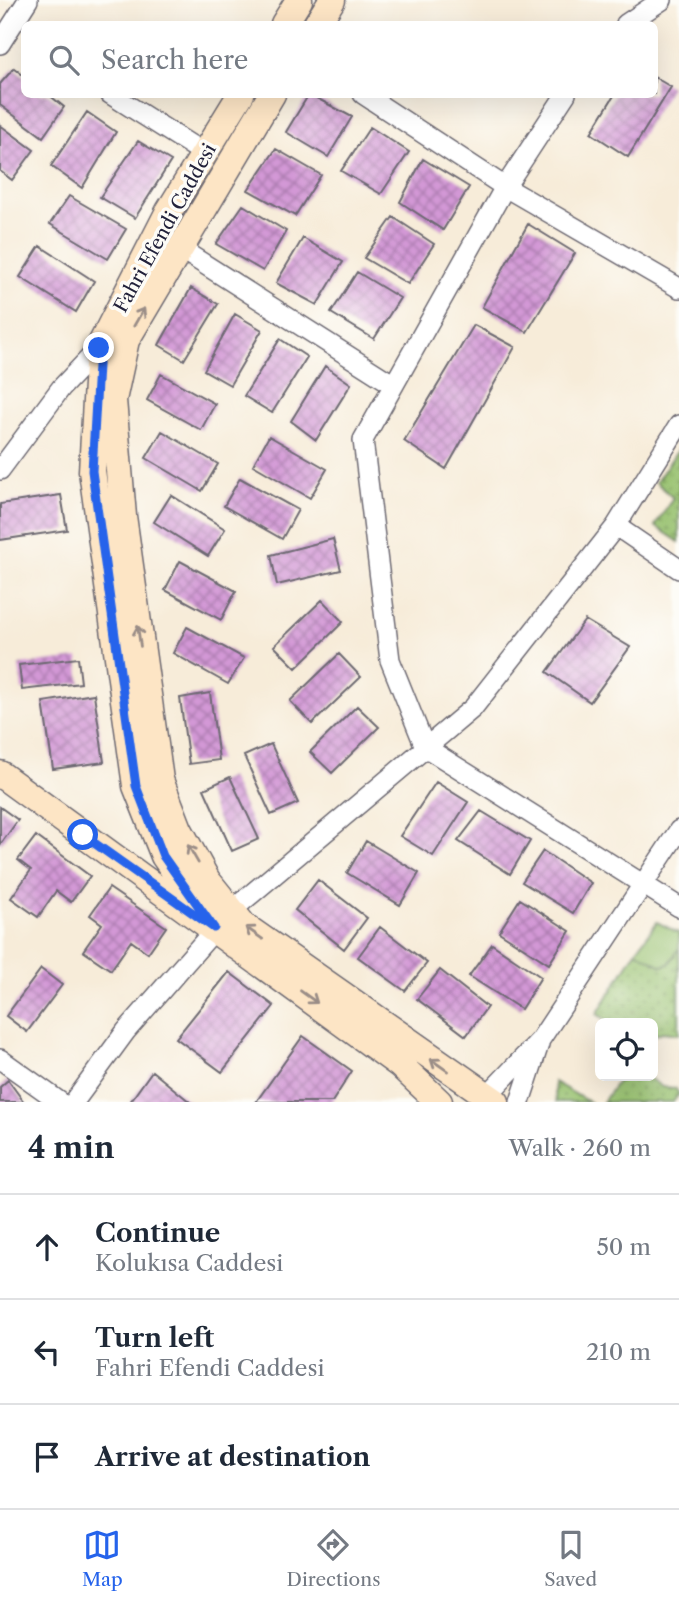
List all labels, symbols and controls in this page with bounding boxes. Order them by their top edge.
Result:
search box [21,21,658,98]
icon: search [45,41,83,79]
text: Search here [101,44,248,76]
street label: Fahri Efendi Caddesi [109,139,221,316]
one-way arrow [132,307,146,327]
route end [83,332,114,363]
one-way arrow [132,625,145,648]
route start [67,819,98,850]
one-way arrow [186,845,200,865]
one-way arrow [245,926,264,940]
one-way arrow [299,990,318,1005]
map controls [595,1018,658,1081]
button: locate [595,1018,658,1081]
one-way arrow [430,1058,449,1072]
text: 4 min [28,1129,114,1166]
text: Walk · 260 m [509,1134,651,1162]
text: Continue [95,1217,220,1249]
icon: ahead [28,1228,66,1266]
text: 50 m [596,1233,651,1261]
text: Kolukısa Caddesi [95,1249,283,1277]
text: Turn left [95,1322,214,1354]
icon: left [28,1333,66,1371]
text: 210 m [586,1338,651,1366]
text: Fahri Efendi Caddesi [95,1354,324,1382]
icon: arrive [28,1438,66,1476]
text: Arrive at destination [95,1441,370,1473]
tab: Map [82,1526,123,1591]
tab: Directions [287,1526,380,1591]
tab: Saved [544,1526,597,1591]

